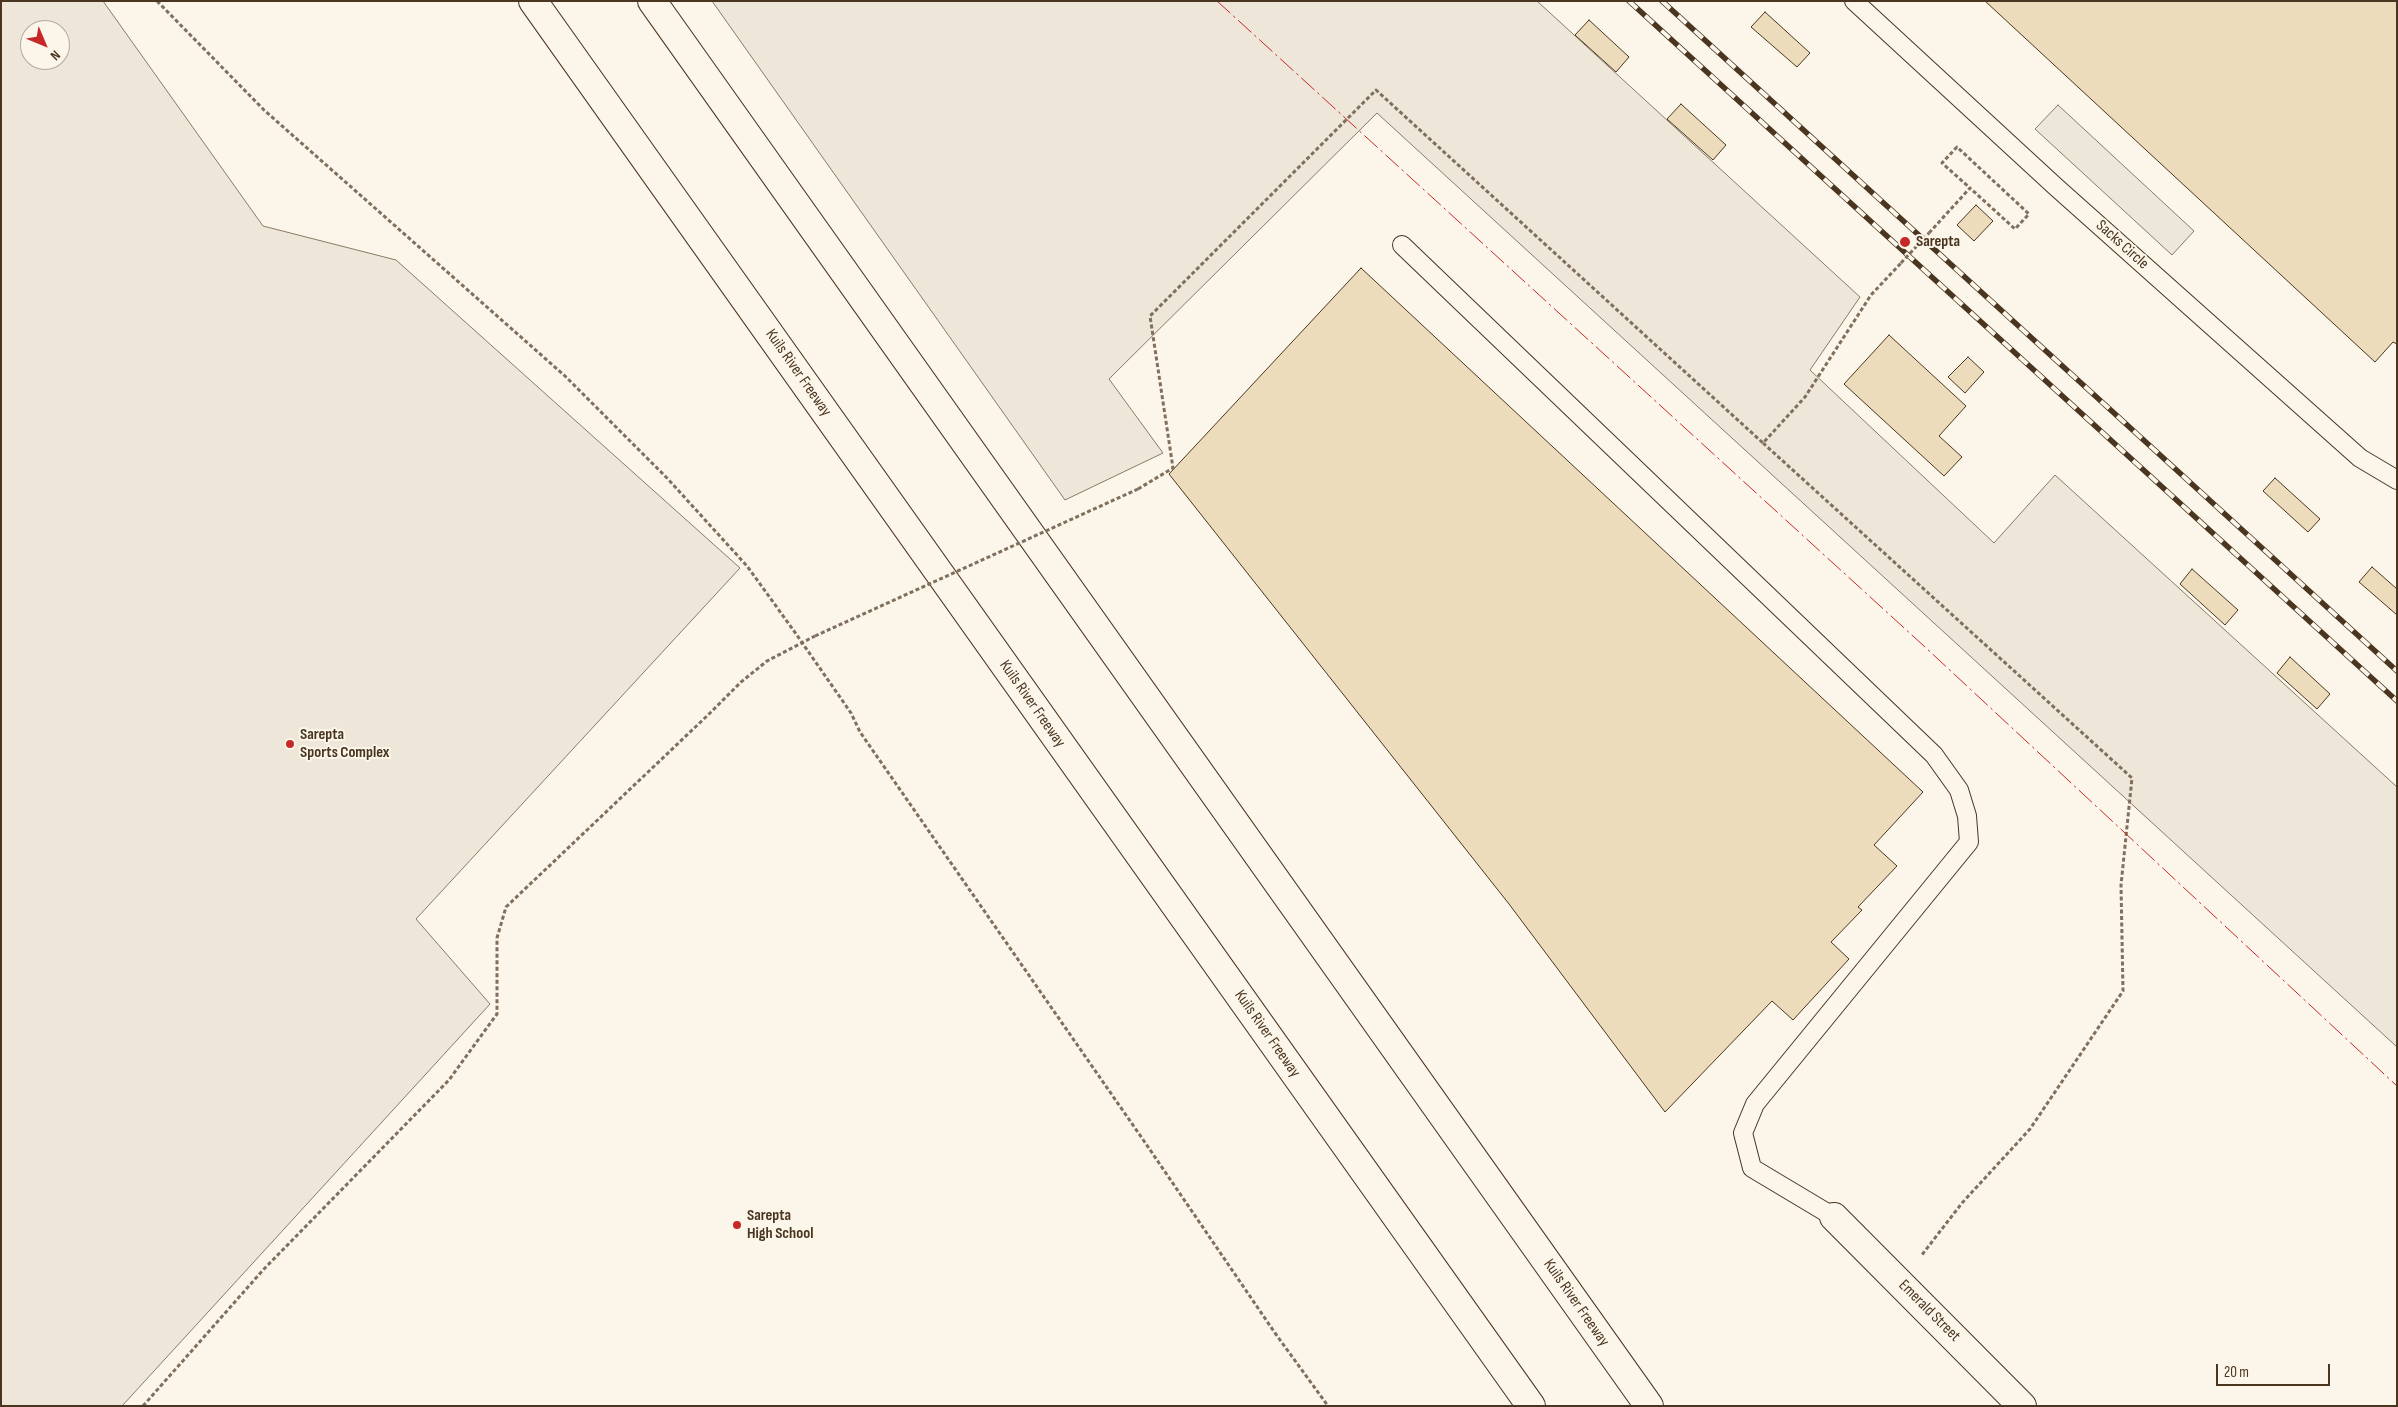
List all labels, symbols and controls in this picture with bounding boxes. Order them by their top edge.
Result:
north arrow [20,20,70,70]
text: N [47,47,64,64]
street label: Sacks Circle [2092,216,2152,274]
place label: Sarepta [1916,232,1960,252]
marker: Sarepta [1898,235,1912,249]
street label: Kuils River Freeway [761,326,835,420]
street label: Kuils River Freeway [995,657,1069,751]
place label: Sarepta Sports Complex [300,725,389,763]
marker: Sarepta Sports Complex [284,738,296,750]
street label: Kuils River Freeway [1230,987,1304,1081]
place label: Sarepta High School [747,1206,813,1244]
marker: Sarepta High School [731,1219,743,1231]
street label: Kuils River Freeway [1539,1256,1613,1350]
street label: Emerald Street [1894,1276,1964,1346]
scale bar [2218,1354,2332,1386]
text: 20 m [2224,1363,2249,1382]

